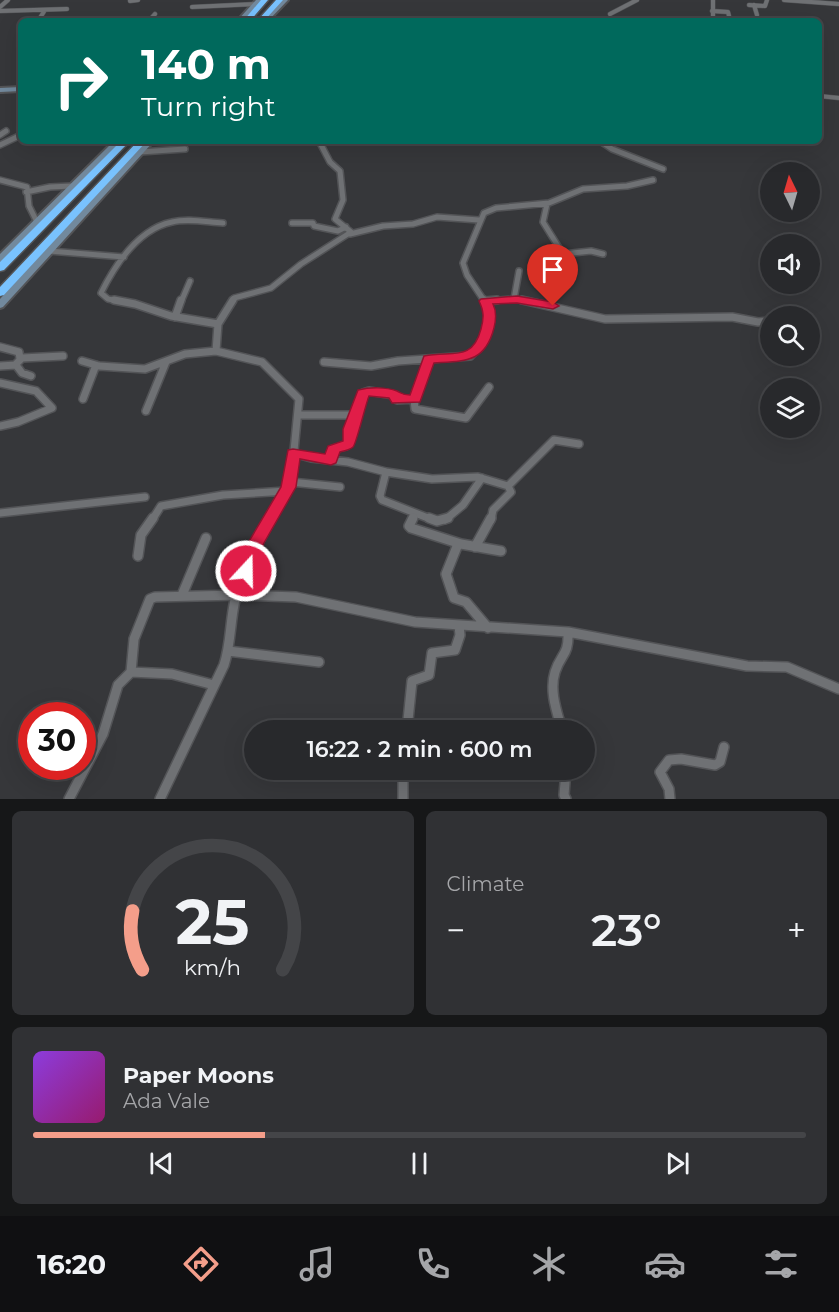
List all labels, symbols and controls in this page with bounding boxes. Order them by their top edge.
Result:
text: 140 m [141,38,271,90]
icon: right [42,42,120,120]
text: Turn right [141,90,276,123]
north arrow [760,162,820,222]
map controls [760,162,820,438]
button: sound [760,234,820,294]
pin [527,244,578,306]
icon: arrive [536,253,569,286]
button: search [760,306,820,366]
button: layers [760,378,820,438]
position arrow [214,539,278,603]
speed limit sign: 30 [18,702,96,780]
text: 16:22 · 2 min · 600 m [306,736,533,763]
text: Climate [447,872,524,896]
text: 25 [176,884,250,960]
text: 23° [591,902,662,957]
text: − [447,910,465,950]
text: + [787,910,806,950]
text: km/h [184,954,241,980]
text: Paper Moons [123,1062,274,1089]
text: Ada Vale [123,1089,210,1113]
icon: previous [145,1147,178,1180]
icon: pause [403,1147,436,1180]
icon: next [661,1147,694,1180]
icon: directions [180,1243,222,1285]
icon: music [296,1243,338,1285]
icon: phone [412,1243,454,1285]
icon: climate [528,1243,570,1285]
icon: car [644,1243,686,1285]
icon: filters [760,1243,802,1285]
text: 16:20 [37,1248,106,1281]

